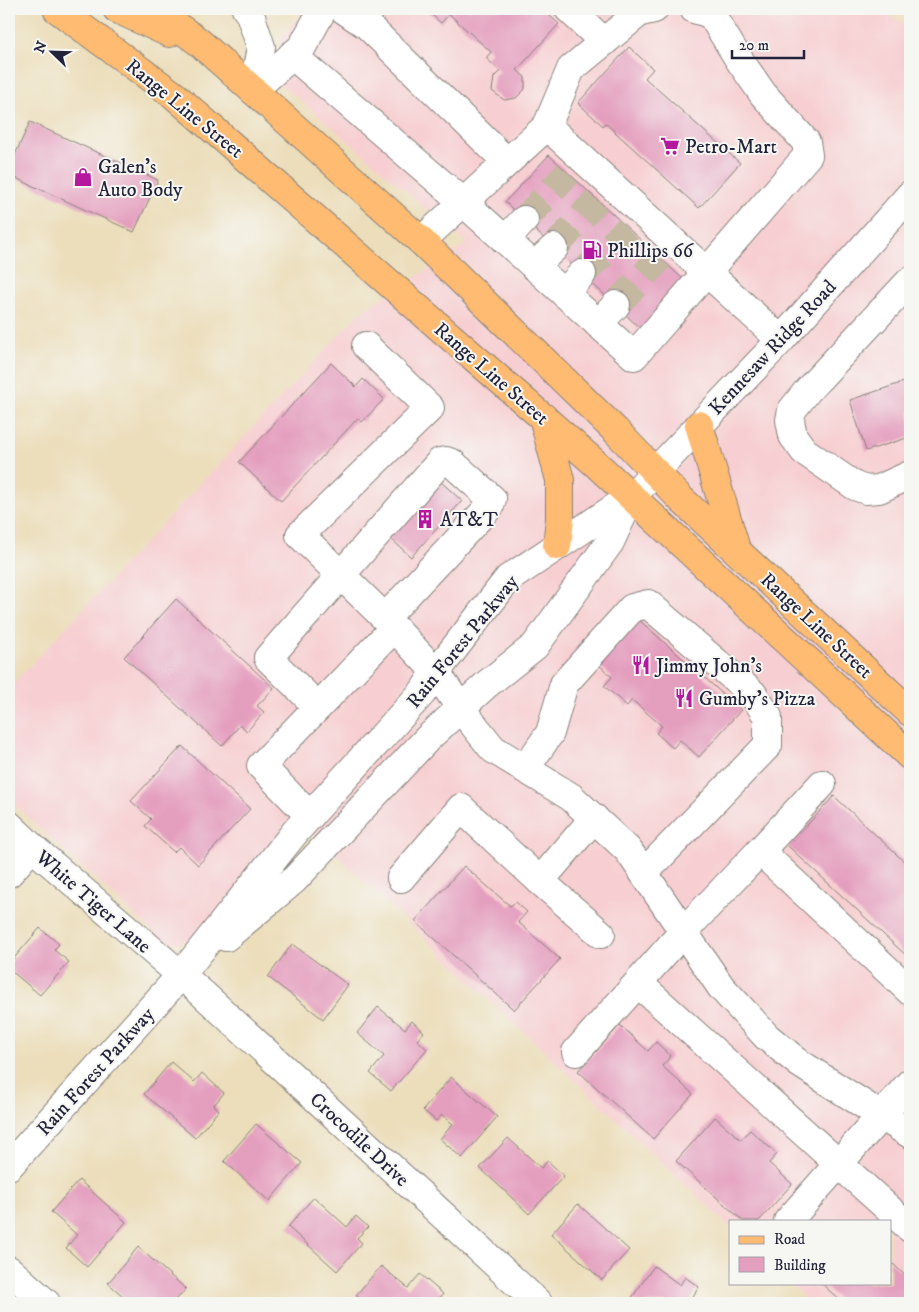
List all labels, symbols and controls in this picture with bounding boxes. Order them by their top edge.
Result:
north arrow [28,28,78,78]
scale bar [732,28,804,60]
text: 20 m [739,36,769,55]
text: N [30,38,52,56]
street label: Range Line Street [120,54,248,164]
supermarket icon: Petro-Mart [659,135,681,157]
place label: Petro-Mart [685,135,777,160]
place label: Galen's Auto Body [98,155,183,203]
shop icon: Galen's Auto Body [72,166,94,188]
fuel station icon: Phillips 66 [581,239,603,261]
place label: Phillips 66 [607,239,694,264]
street label: Kennesaw Ridge Road [704,275,842,421]
street label: Range Line Street [428,317,554,431]
building icon: AT&T [414,508,436,530]
place label: AT&T [440,508,498,533]
street label: Range Line Street [755,568,877,684]
street label: Rain Forest Parkway [402,570,525,714]
restaurant icon: Jimmy John's [630,654,652,676]
place label: Jimmy John's [654,654,762,679]
restaurant icon: Gumby's Pizza [673,687,695,709]
place label: Gumby's Pizza [699,687,816,712]
street label: White Tiger Lane [29,844,156,959]
street label: Rain Forest Parkway [32,1002,161,1141]
street label: Crocodile Drive [304,1088,414,1193]
legend [729,1220,892,1284]
text: Road [774,1230,806,1249]
text: Building [774,1256,826,1275]

